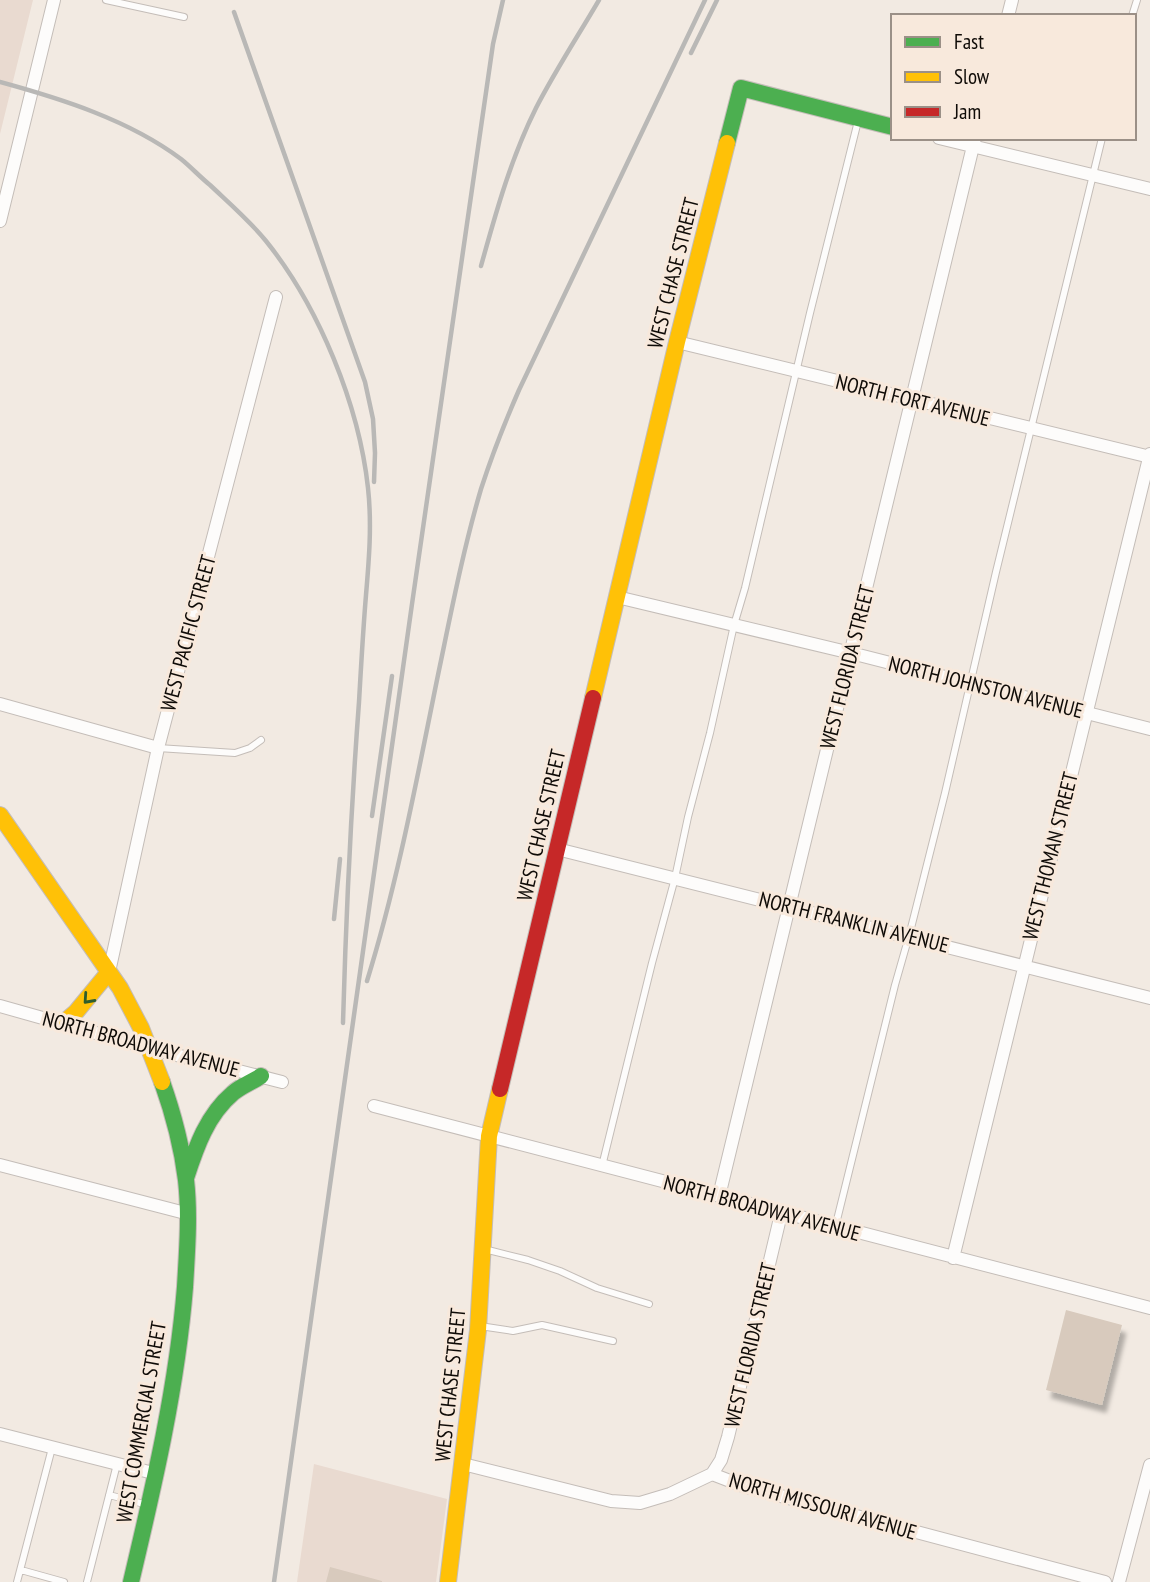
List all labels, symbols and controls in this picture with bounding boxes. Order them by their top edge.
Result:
legend [891,14,1136,140]
text: Fast [954,28,984,55]
text: Slow [954,63,990,90]
text: Jam [953,98,981,125]
street label: WEST CHASE STREET [641,194,705,351]
street label: NORTH FORT AVENUE [833,368,993,432]
street label: WEST PACIFIC STREET [154,551,222,714]
street label: WEST FLORIDA STREET [814,582,881,752]
street label: NORTH JOHNSTON AVENUE [886,650,1086,724]
street label: WEST CHASE STREET [510,746,572,903]
street label: WEST THOMAN STREET [1016,769,1084,943]
street label: NORTH FRANKLIN AVENUE [756,885,952,959]
one-way arrow [83,991,96,1004]
street label: NORTH BROADWAY AVENUE [40,1005,242,1083]
street label: NORTH BROADWAY AVENUE [661,1169,863,1247]
street label: WEST FLORIDA STREET [718,1259,782,1430]
street label: WEST CHASE STREET [429,1306,472,1463]
street label: WEST COMMERCIAL STREET [110,1319,172,1525]
street label: NORTH MISSOURI AVENUE [726,1466,920,1546]

